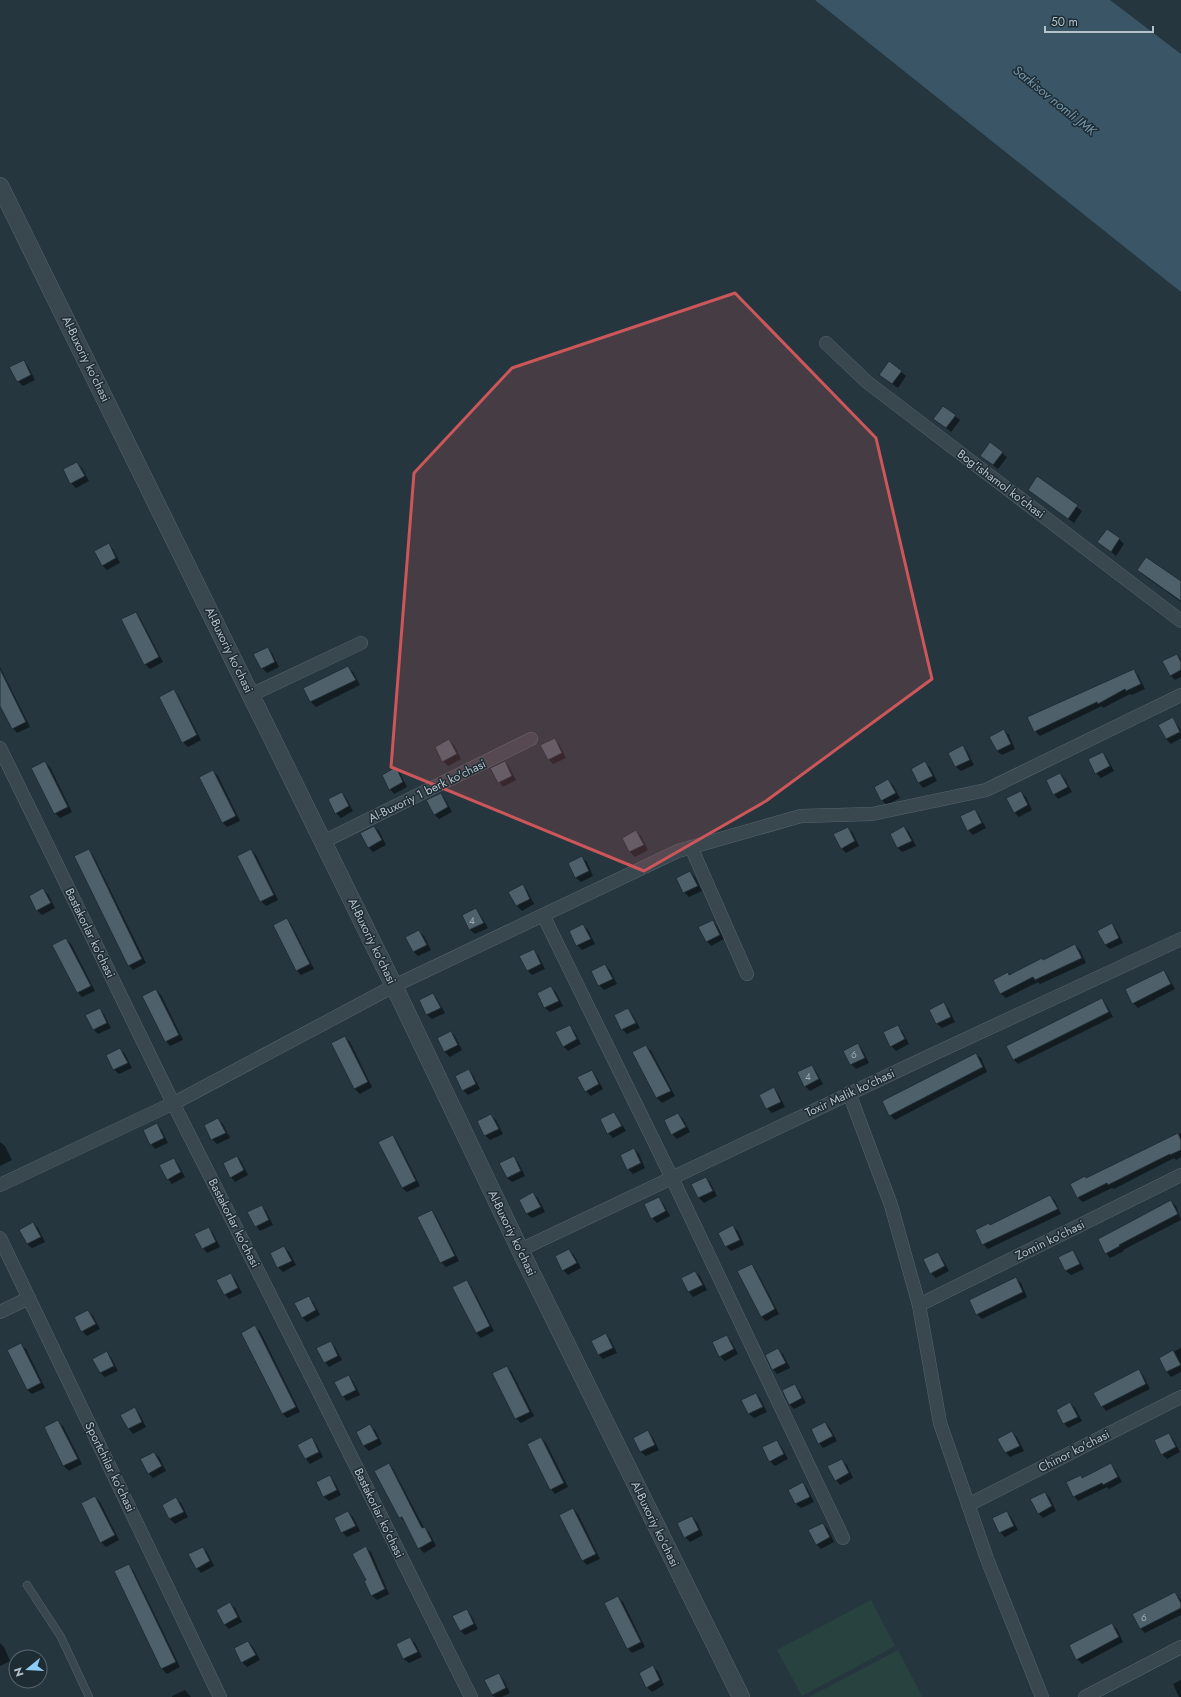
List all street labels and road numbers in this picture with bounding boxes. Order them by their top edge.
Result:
street label: Al-Buxoriy ko'chasi [57,313,115,405]
street label: Bog'ishamol ko'chasi [954,445,1048,523]
street label: Al-Buxoriy ko'chasi [200,604,258,696]
street label: Al-Buxoriy 1 berk ko'chasi [365,755,489,827]
street label: Bastakorlar ko'chasi [60,885,120,981]
street label: Al-Buxoriy ko'chasi [343,895,401,987]
street label: Toxir Malik ko'chasi [802,1064,898,1122]
street label: Bastakorlar ko'chasi [204,1175,264,1271]
street label: Al-Buxoriy ko'chasi [483,1187,541,1279]
street label: Zomin ko'chasi [1012,1215,1088,1265]
street label: Sportchilar ko'chasi [80,1419,140,1515]
street label: Chinor ko'chasi [1035,1425,1113,1477]
street label: Bastakorlar ko'chasi [349,1465,409,1561]
street label: Al-Buxoriy ko'chasi [626,1478,684,1570]

